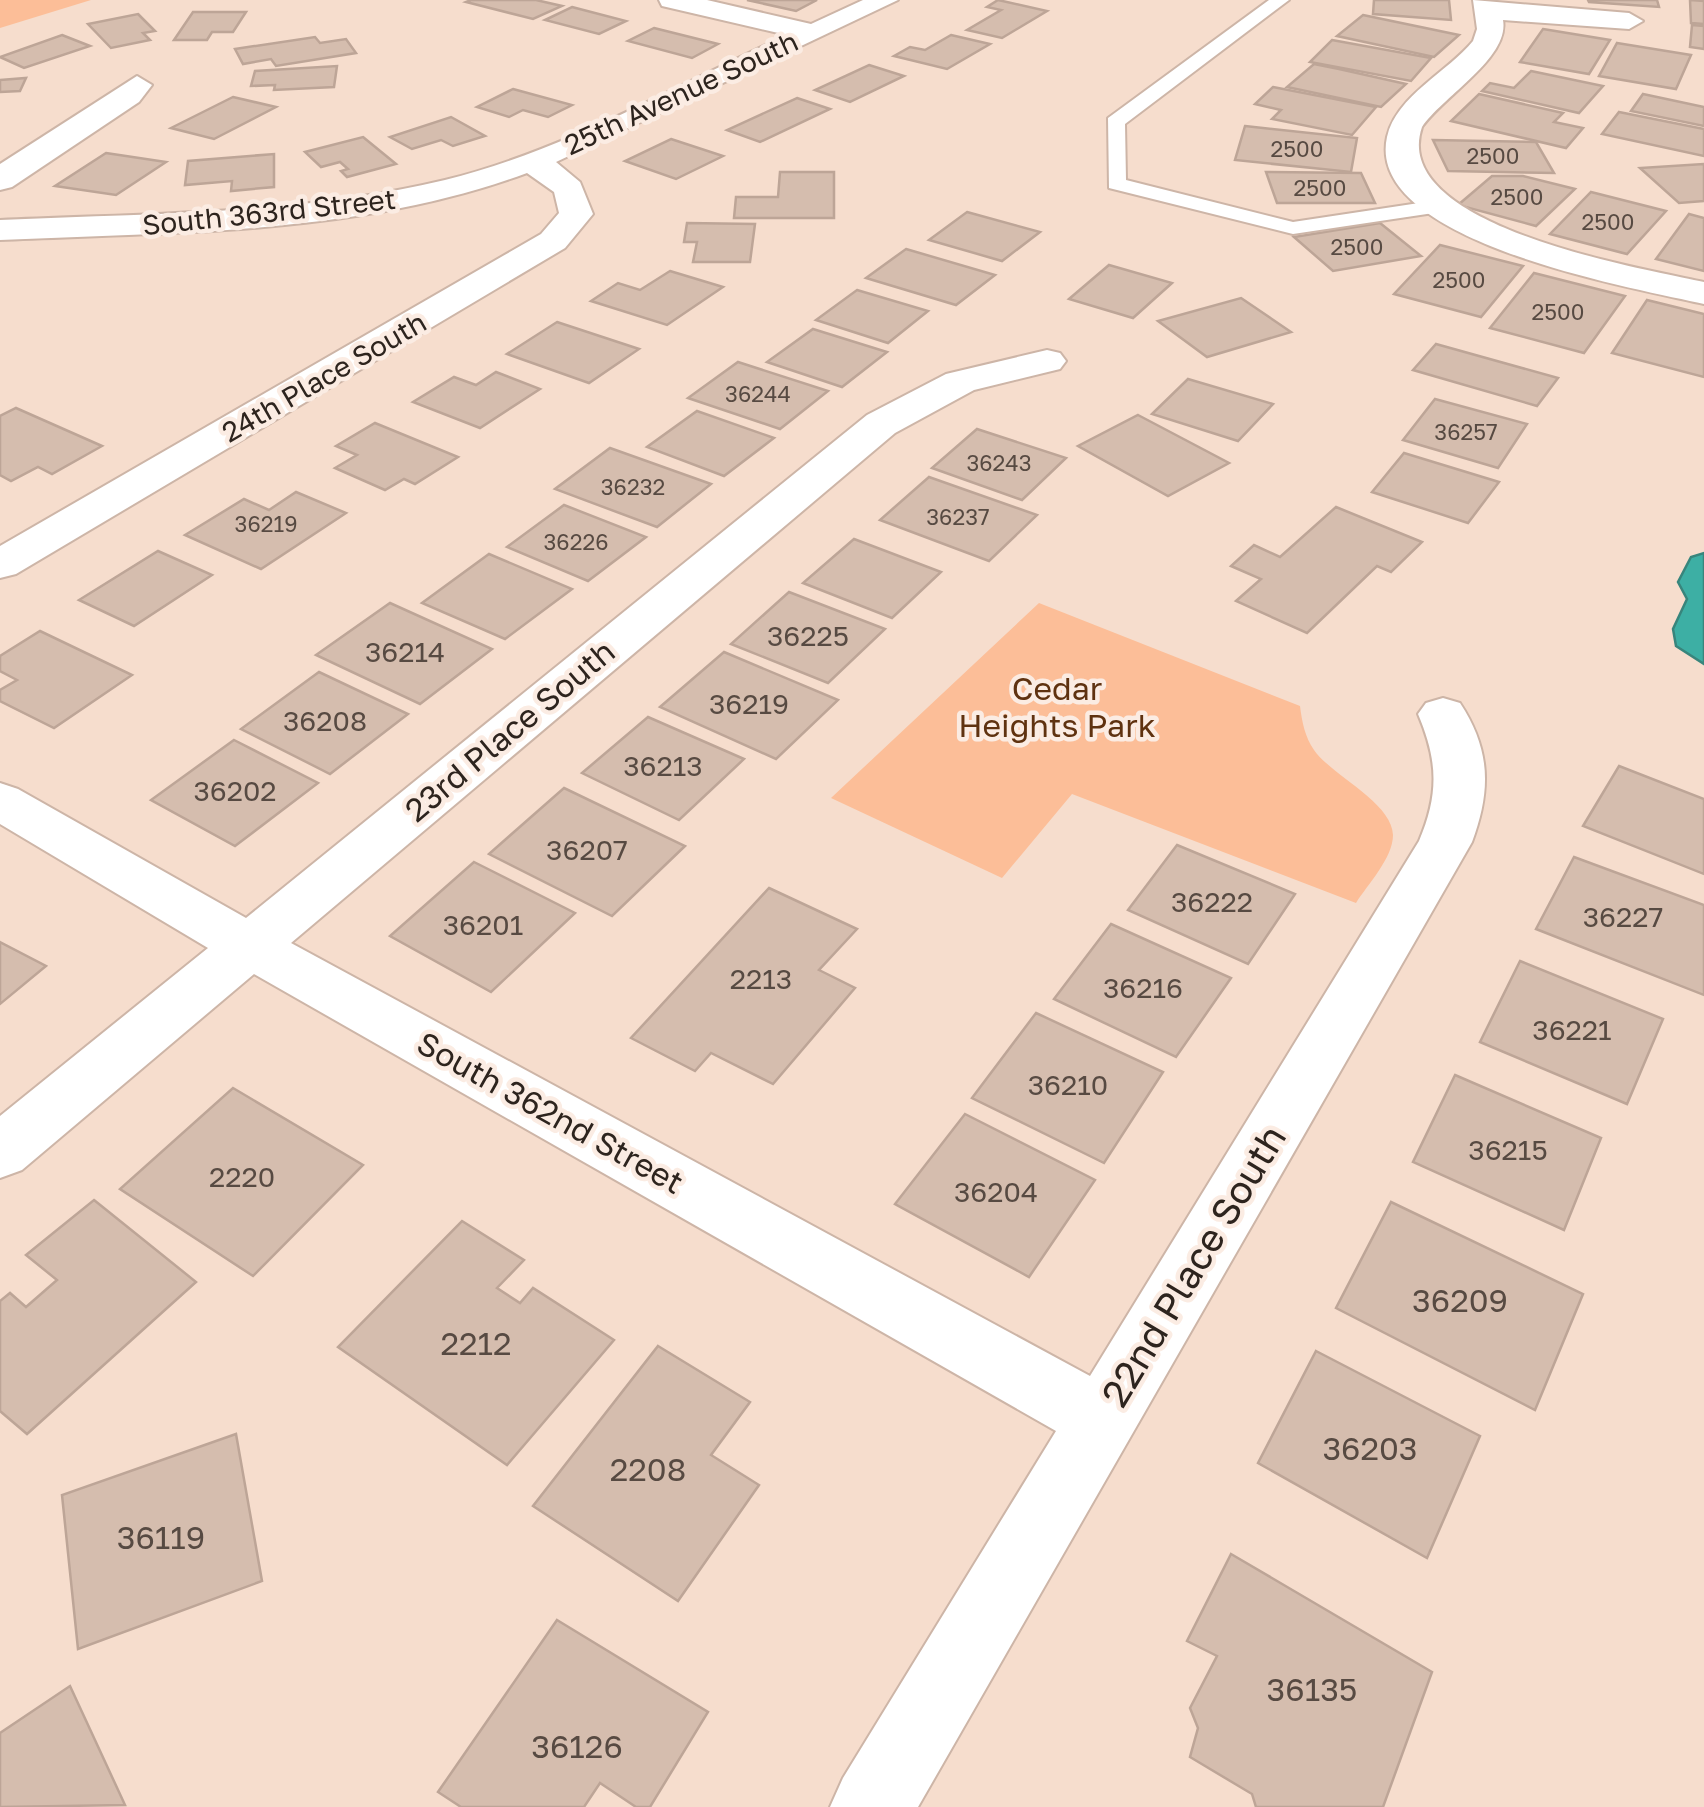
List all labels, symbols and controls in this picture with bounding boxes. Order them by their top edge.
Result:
street label: 25th Avenue South [559,24,803,161]
house number: 2500 [1271,135,1323,162]
house number: 2500 [1467,142,1519,169]
house number: 2500 [1294,174,1346,201]
street label: South 363rd Street [141,182,397,241]
house number: 2500 [1491,183,1543,210]
house number: 2500 [1582,208,1634,235]
house number: 2500 [1331,233,1383,260]
house number: 2500 [1433,266,1485,293]
house number: 2500 [1532,298,1584,325]
street label: 24th Place South [216,305,432,448]
house number: 36244 [725,380,791,407]
house number: 36257 [1434,418,1498,445]
house number: 36243 [966,449,1032,476]
house number: 36232 [601,473,665,500]
house number: 36237 [926,503,990,530]
house number: 36219 [235,510,297,537]
house number: 36226 [543,528,609,555]
house number: 36225 [767,619,849,652]
street label: 23rd Place South [397,631,622,829]
house number: 36214 [365,635,445,668]
park label: Cedar Heights Park [958,669,1156,744]
house number: 36219 [709,687,789,720]
house number: 36208 [283,704,367,737]
house number: 36213 [623,749,703,782]
house number: 36202 [193,774,277,807]
house number: 36207 [546,833,628,866]
house number: 36222 [1171,885,1253,918]
house number: 36227 [1583,900,1663,933]
house number: 36201 [443,908,523,941]
house number: 2213 [730,962,792,995]
house number: 36216 [1103,971,1183,1004]
house number: 36221 [1532,1013,1612,1046]
street label: South 362nd Street [411,1023,690,1201]
house number: 36210 [1028,1068,1108,1101]
street label: 22nd Place South [1091,1117,1294,1414]
house number: 36215 [1468,1133,1548,1166]
house number: 2220 [209,1160,275,1193]
house number: 36204 [954,1175,1038,1208]
house number: 36209 [1412,1281,1508,1319]
house number: 2212 [440,1324,512,1362]
house number: 36203 [1322,1429,1418,1467]
house number: 2208 [610,1450,686,1488]
house number: 36119 [117,1518,205,1556]
house number: 36135 [1267,1670,1357,1708]
house number: 36126 [531,1727,623,1765]

